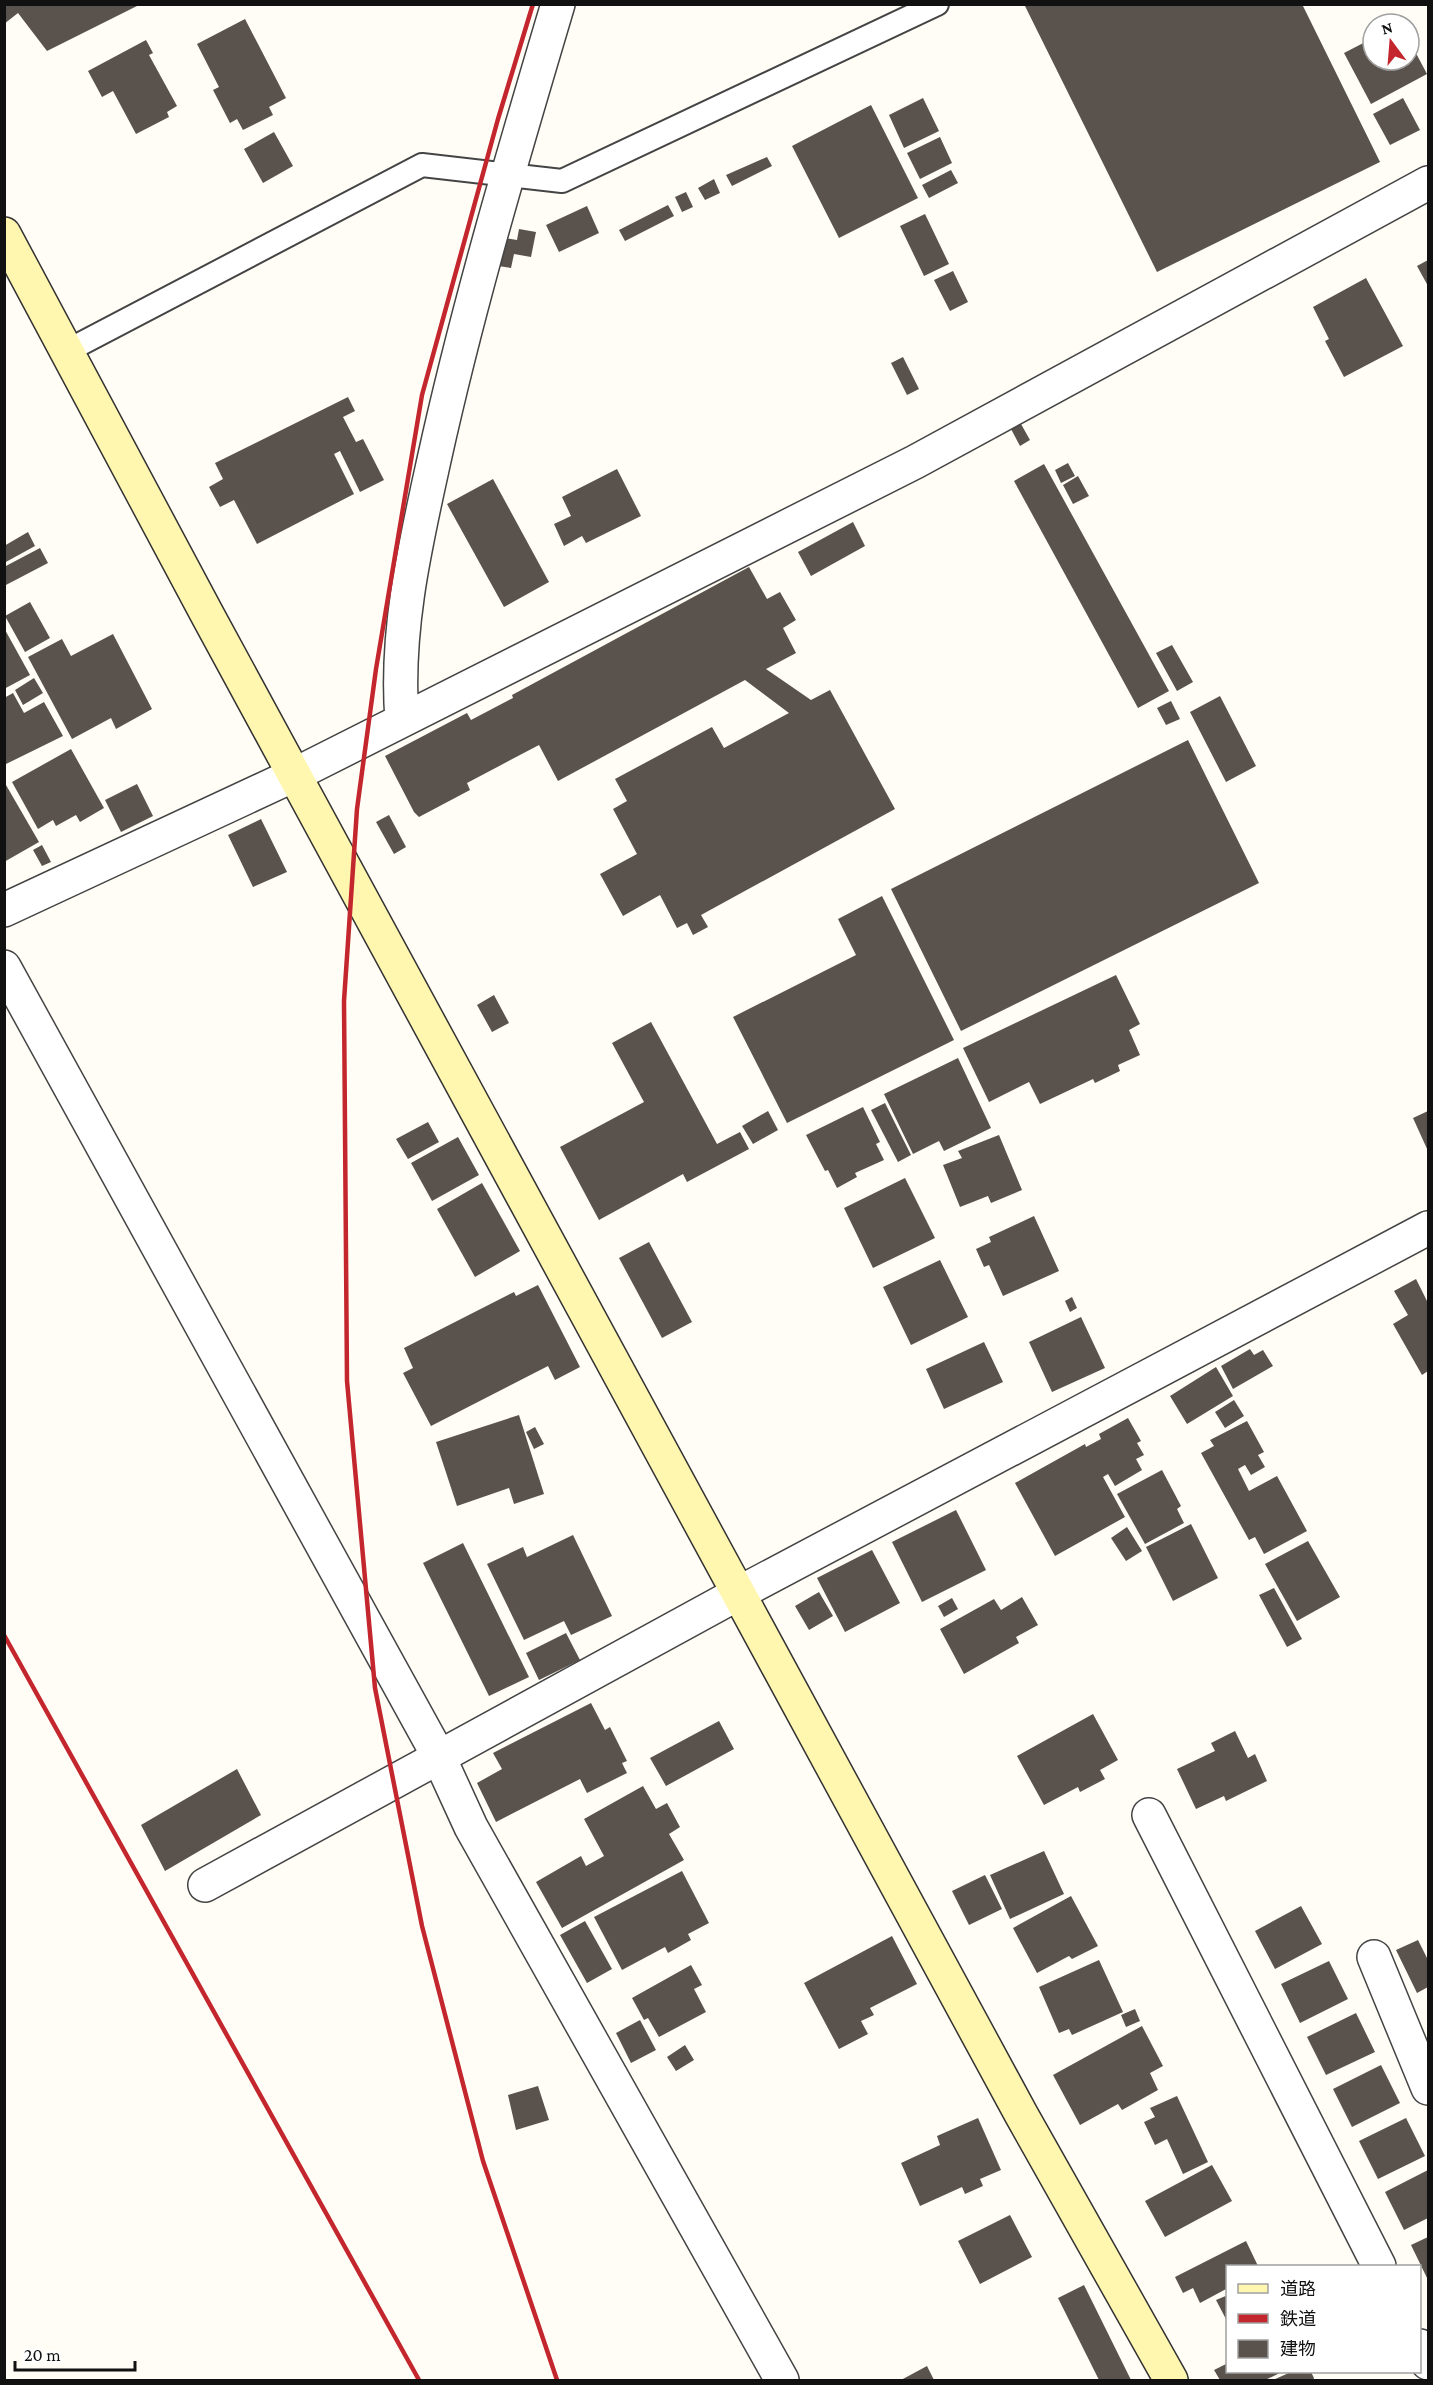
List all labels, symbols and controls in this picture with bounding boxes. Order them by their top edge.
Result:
north arrow [1361,12,1421,72]
text: N [1379,18,1395,38]
legend [1226,2265,1421,2373]
text: 道路 [1280,2279,1316,2299]
text: 鉄道 [1280,2309,1316,2329]
scale bar [15,2334,135,2372]
text: 建物 [1280,2339,1316,2359]
text: 20 m [24,2345,61,2365]

